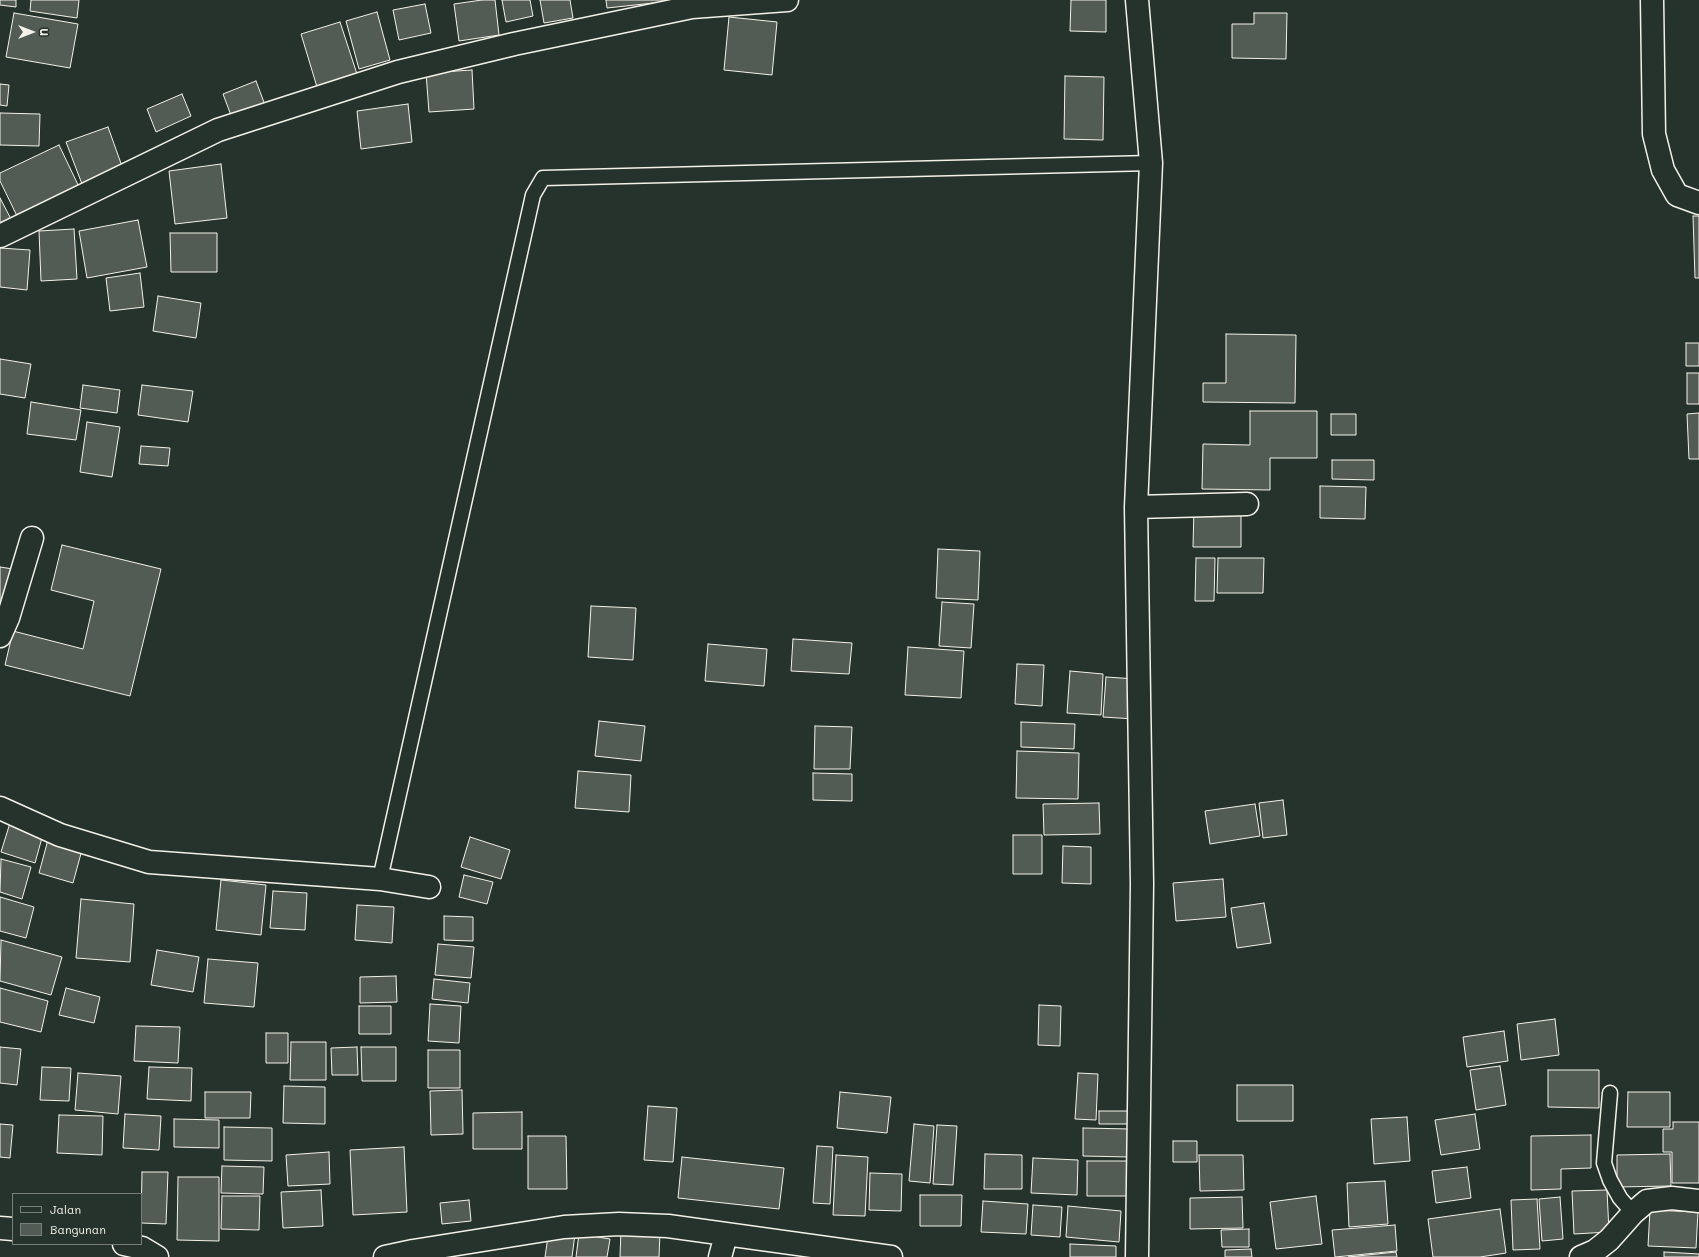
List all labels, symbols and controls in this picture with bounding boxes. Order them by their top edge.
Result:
north arrow [12,12,52,52]
text: U [37,28,52,36]
legend [12,1193,142,1245]
text: Jalan [50,1201,81,1217]
text: Bangunan [50,1221,106,1237]

